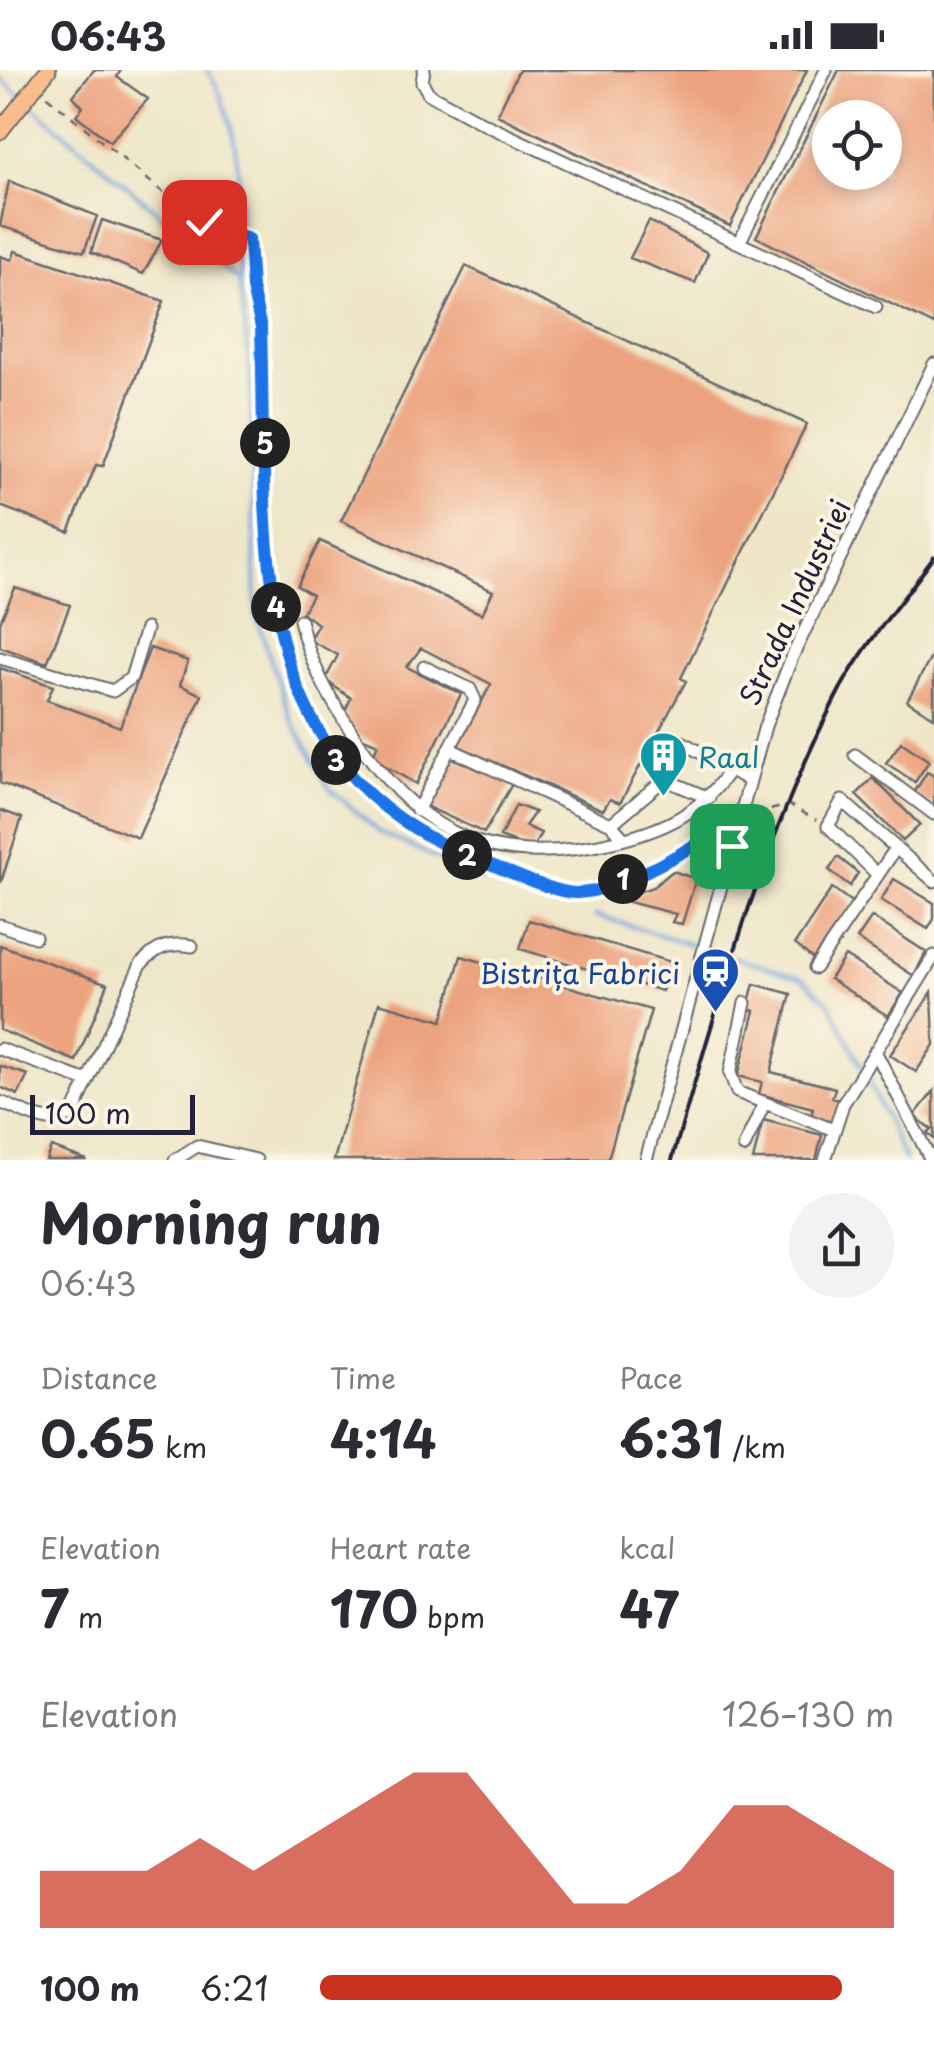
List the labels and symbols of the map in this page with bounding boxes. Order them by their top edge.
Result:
pin [162,180,247,265]
pin: 5 [240,418,290,468]
street label: Strada Industriei [727,492,861,712]
pin: 4 [251,582,301,632]
building icon: Raal [637,730,689,798]
pin: 3 [311,735,361,785]
place label: Raal [698,735,760,778]
pin [690,804,775,889]
pin: 2 [442,830,492,880]
pin: 1 [598,854,648,904]
station icon: Bistrița Fabrici [689,946,741,1014]
place label: Bistrița Fabrici [480,951,680,994]
scale bar [30,1090,195,1134]

